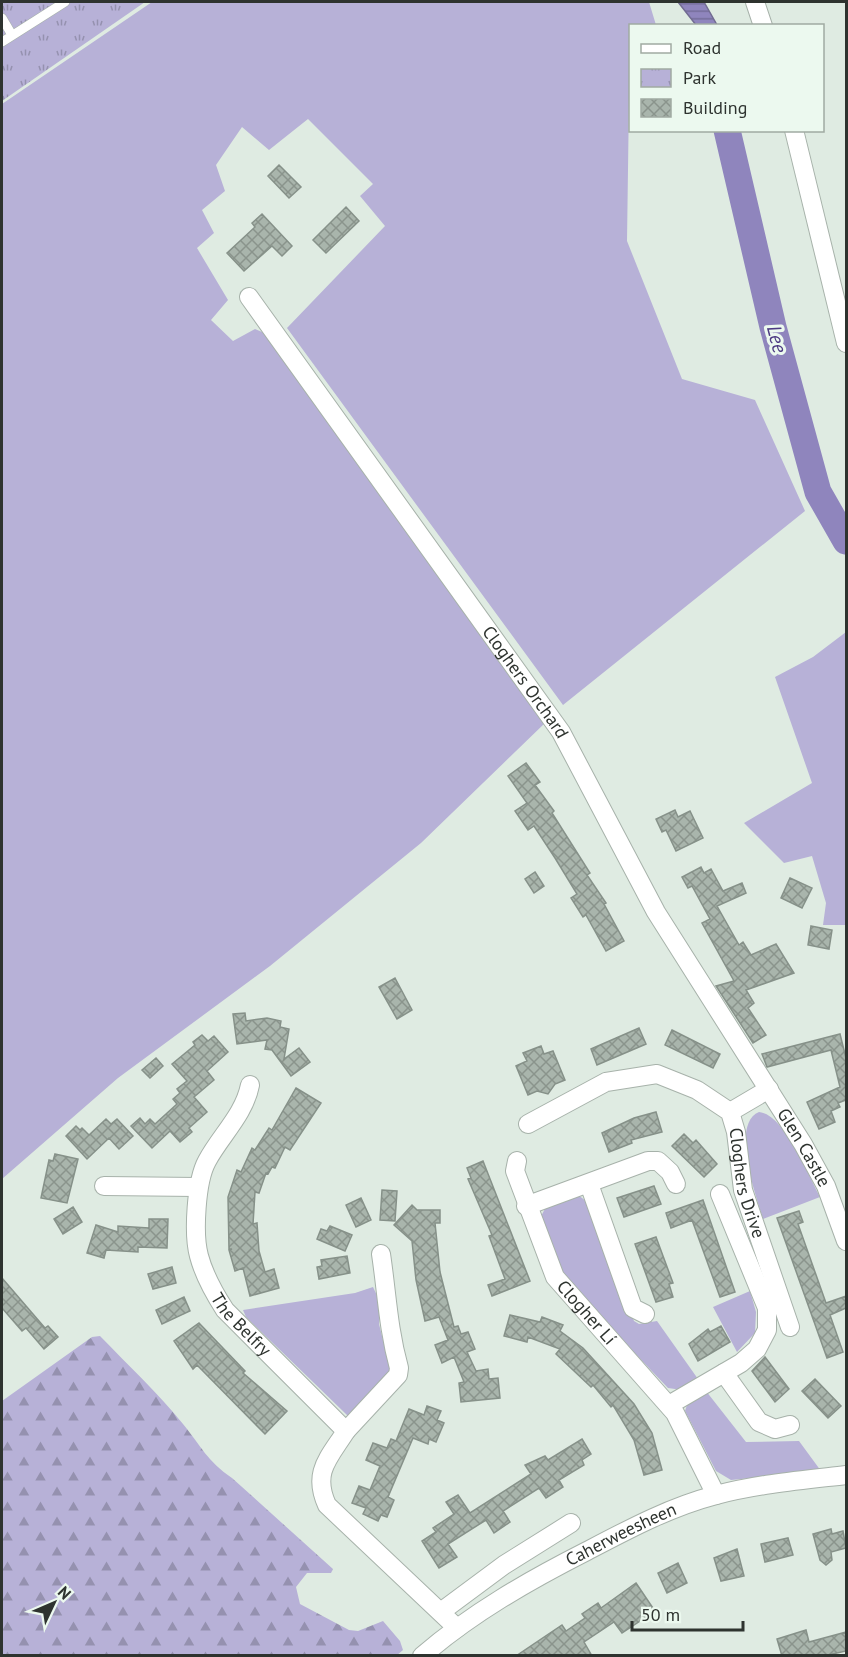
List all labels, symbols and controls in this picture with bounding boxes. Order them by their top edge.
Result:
legend [629,24,824,132]
text: Road [683,36,721,59]
text: Park [683,66,716,89]
text: Building [683,96,747,119]
water label: Lee [761,322,793,356]
street label: Cloghers Orchard [477,621,574,742]
street label: Glen Castle [772,1104,836,1191]
street label: Cloghers Drive [725,1126,771,1241]
street label: Clogher Lí [552,1275,622,1350]
street label: The Belfry [206,1288,277,1361]
street label: Caherweesheen [562,1497,680,1571]
north arrow [24,1573,84,1633]
text: N [54,1582,76,1603]
scale bar [632,1594,743,1632]
text: 50 m [641,1603,680,1626]

